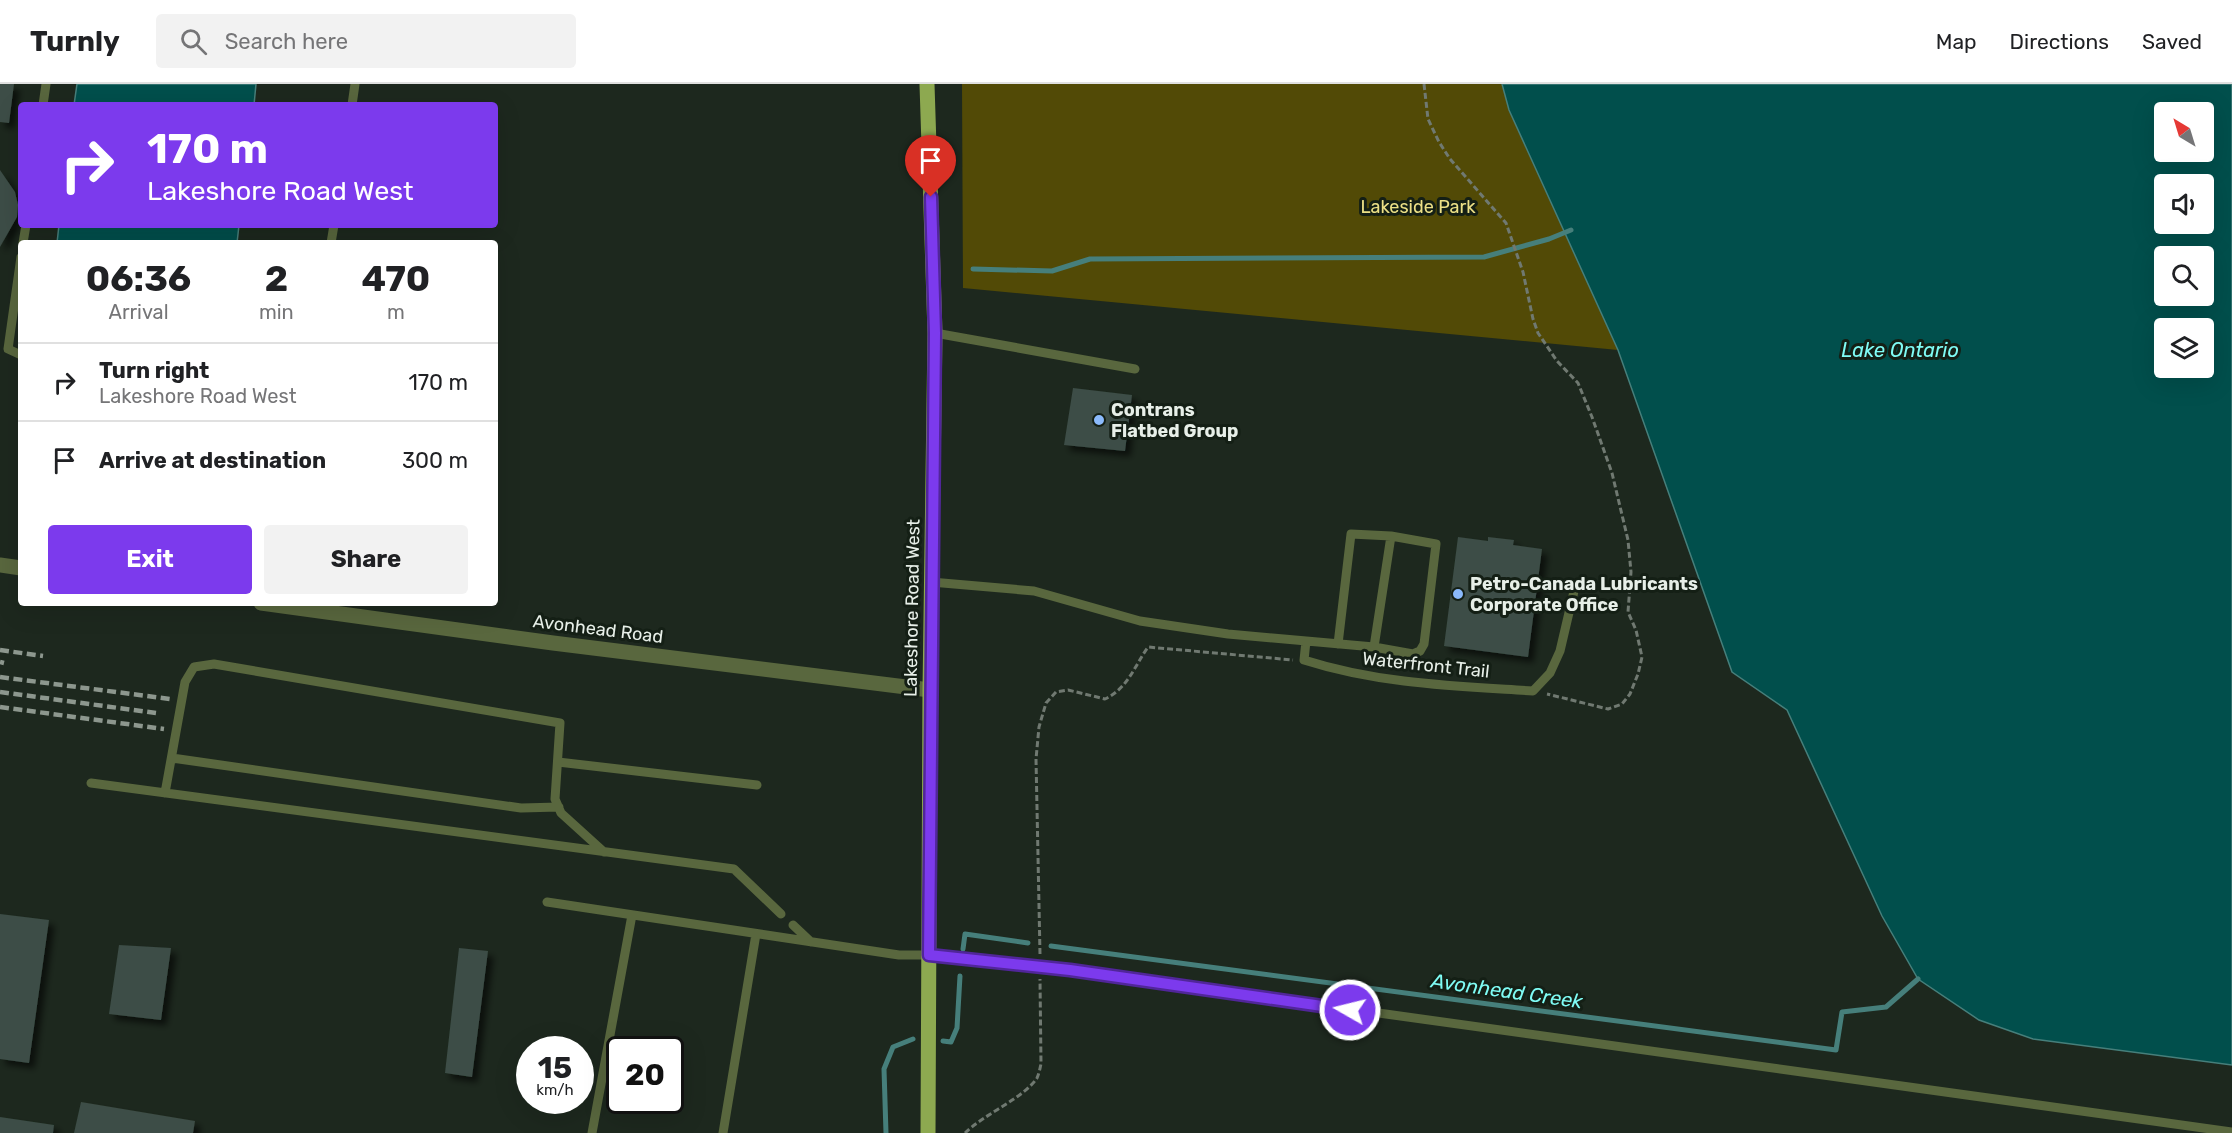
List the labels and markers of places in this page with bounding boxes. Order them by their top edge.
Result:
pin [905,135,956,197]
place label: Contrans Flatbed Group [1111,399,1238,442]
marker: Contrans Flatbed Group [1092,413,1106,427]
place label: Petro-Canada Lubricants Corporate Office [1470,573,1698,616]
marker: Petro-Canada Lubricants Corporate Office [1451,587,1465,601]

